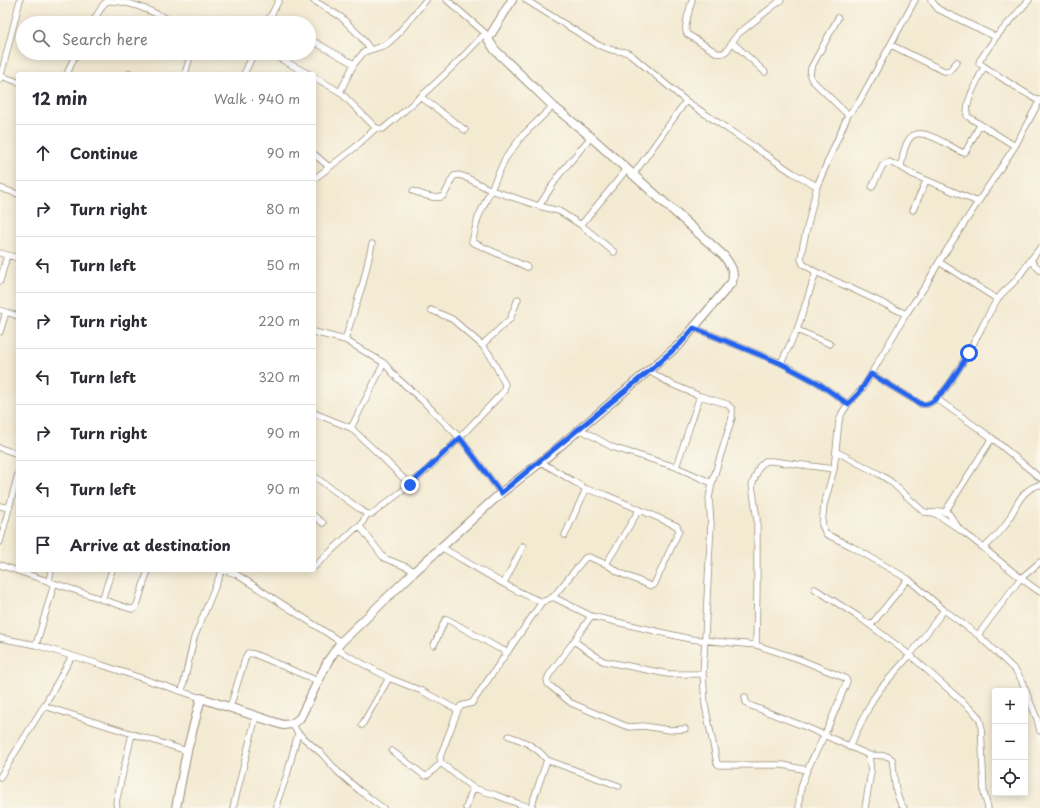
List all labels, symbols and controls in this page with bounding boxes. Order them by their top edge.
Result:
search box [16,16,316,60]
icon: search [30,27,52,49]
text: Search here [62,27,148,50]
text: 12 min [32,85,87,111]
text: Walk · 940 m [214,89,300,108]
text: Continue [70,141,138,164]
icon: ahead [32,142,54,164]
text: 90 m [267,143,300,162]
text: Turn right [70,197,147,220]
icon: right [32,198,54,220]
text: 80 m [266,199,300,218]
text: Turn left [70,253,136,276]
icon: left [32,254,54,276]
text: 50 m [266,255,300,274]
text: Turn right [70,309,147,332]
icon: right [32,310,54,332]
text: 220 m [258,311,300,330]
route start [960,344,978,362]
text: Turn left [70,365,136,388]
icon: left [32,366,54,388]
text: 320 m [258,367,300,386]
text: Turn right [70,421,147,444]
icon: right [32,422,54,444]
text: 90 m [267,423,300,442]
route end [401,476,419,494]
text: Turn left [70,477,136,500]
icon: left [32,478,54,500]
text: 90 m [267,479,300,498]
text: Arrive at destination [70,533,231,556]
icon: arrive [32,534,54,556]
map controls [992,688,1028,796]
button: + [992,688,1028,724]
button: − [992,724,1028,760]
button: locate [992,760,1028,796]

